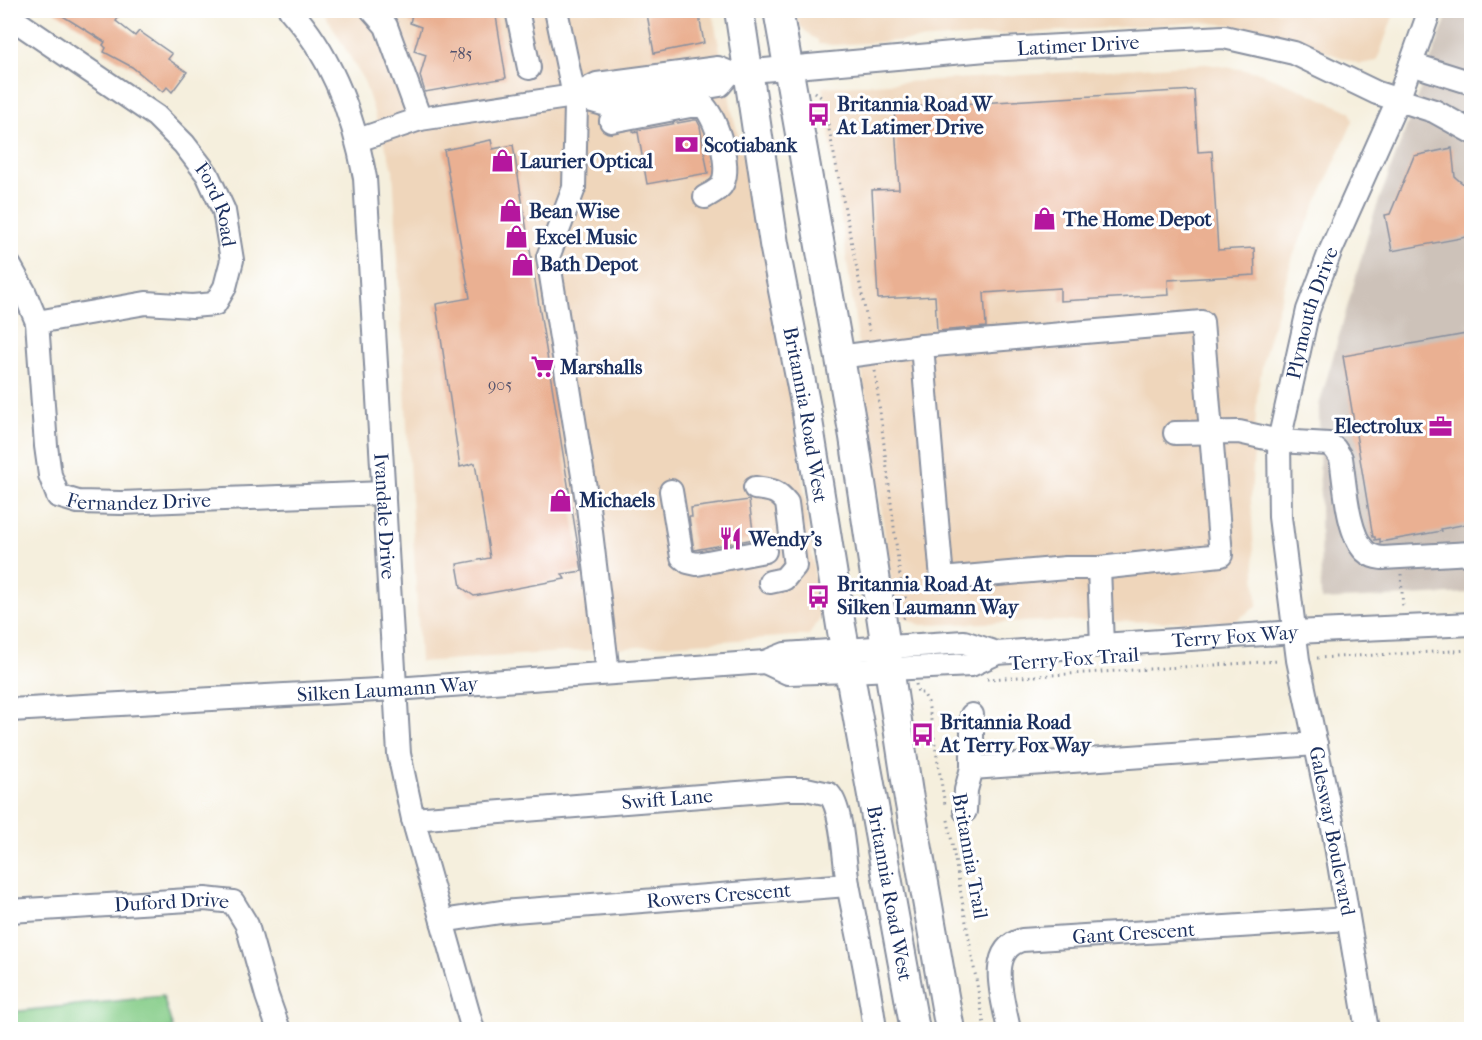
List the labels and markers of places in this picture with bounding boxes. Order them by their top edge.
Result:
place label: Britannia Road W At Latimer Drive [835,93,993,139]
bus stop icon: Britannia Road W At Latimer Drive [806,102,832,128]
bank icon: Scotiabank [673,132,699,158]
place label: Scotiabank [704,134,798,157]
shop icon: Laurier Optical [489,148,515,174]
place label: Laurier Optical [520,150,653,173]
shop icon: Bean Wise [498,198,524,224]
place label: Bean Wise [529,200,620,223]
shop icon: The Home Depot [1032,206,1058,232]
place label: The Home Depot [1062,208,1213,231]
shop icon: Excel Music [504,224,530,250]
place label: Excel Music [535,226,637,249]
shop icon: Bath Depot [509,251,535,277]
place label: Bath Depot [540,253,639,276]
supermarket icon: Marshalls [529,354,555,380]
place label: Marshalls [559,356,643,379]
office icon: Electrolux [1428,413,1454,439]
place label: Electrolux [1334,415,1424,438]
shop icon: Michaels [548,487,574,513]
place label: Michaels [578,489,656,512]
restaurant icon: Wendy's [718,526,744,552]
place label: Wendy's [748,528,823,551]
place label: Britannia Road At Silken Laumann Way [837,573,1020,619]
bus stop icon: Britannia Road At Silken Laumann Way [806,583,832,609]
place label: Britannia Road At Terry Fox Way [938,711,1092,757]
bus stop icon: Britannia Road At Terry Fox Way [909,721,935,747]

